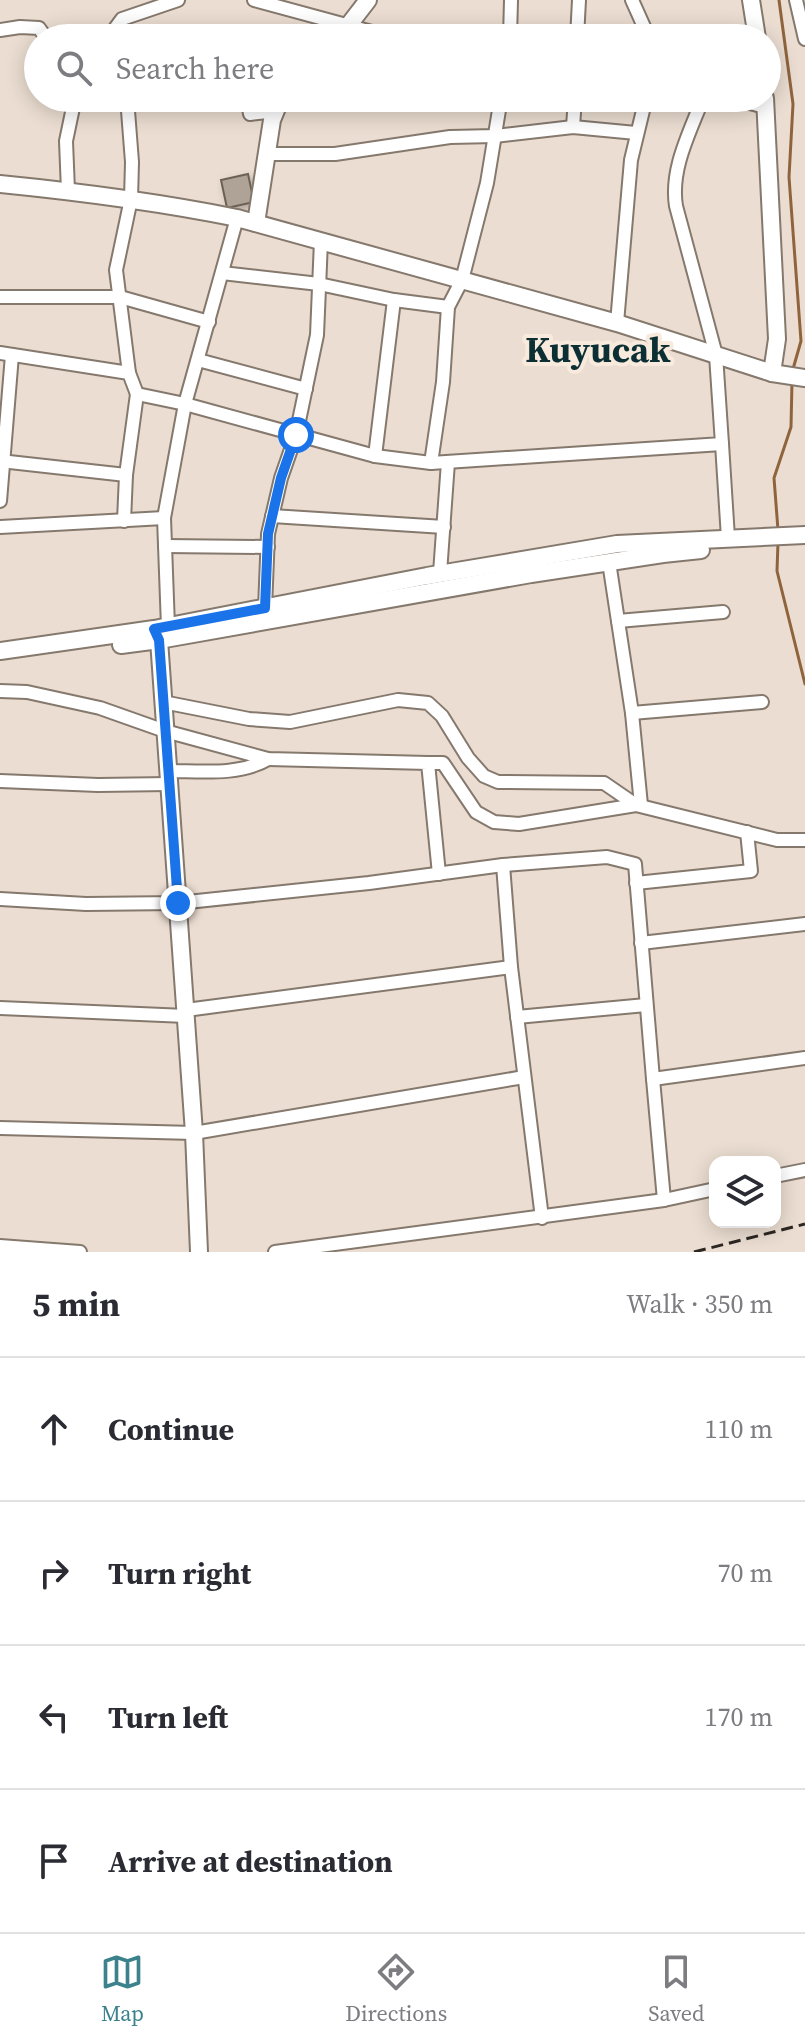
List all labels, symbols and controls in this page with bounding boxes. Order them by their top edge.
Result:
search box [24,24,781,112]
icon: search [52,46,96,90]
text: Search here [116,48,274,89]
district label: Kuyucak [525,325,671,374]
route start [278,417,314,453]
route end [160,885,196,921]
map controls [709,1156,781,1228]
button: layers [709,1156,781,1228]
text: 5 min [32,1281,120,1327]
text: Walk · 350 m [626,1286,773,1322]
icon: ahead [32,1407,76,1451]
text: Continue [108,1409,234,1450]
text: 110 m [705,1411,773,1447]
icon: right [32,1551,76,1595]
text: Turn right [108,1553,251,1594]
text: 70 m [718,1555,773,1591]
icon: left [32,1695,76,1739]
text: Turn left [108,1697,228,1738]
text: 170 m [705,1699,773,1735]
icon: arrive [32,1839,76,1883]
text: Arrive at destination [108,1841,393,1882]
tab: Map [100,1950,144,2028]
tab: Directions [345,1950,447,2028]
tab: Saved [648,1950,705,2028]

